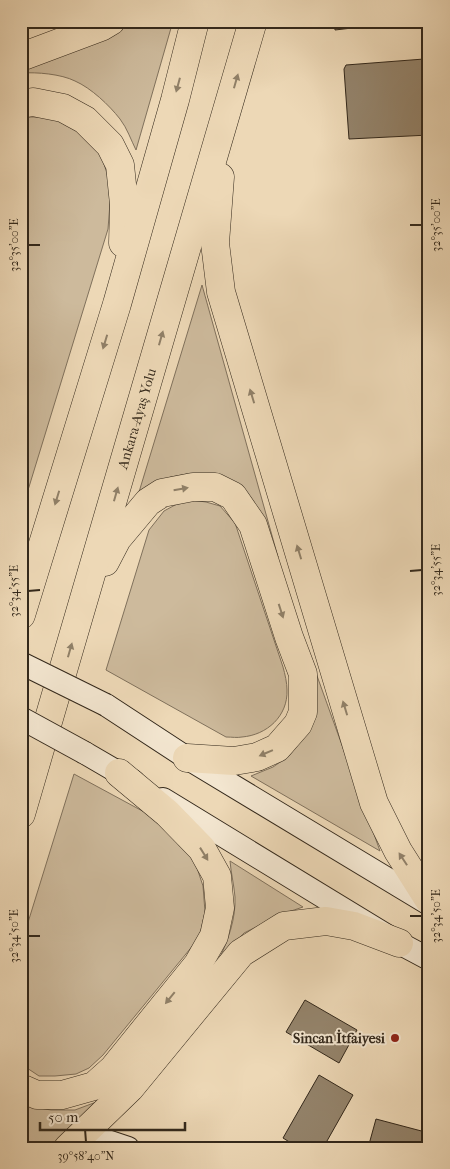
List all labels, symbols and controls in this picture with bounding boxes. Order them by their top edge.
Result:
one-way arrow [232,74,240,89]
one-way arrow [174,78,182,93]
text: 32°35'00"E [429,198,443,252]
text: 32°35'00"E [7,218,21,272]
one-way arrow [158,330,166,345]
one-way arrow [100,335,108,350]
street label: Ankara-Ayaş Yolu [114,366,160,472]
one-way arrow [248,389,256,404]
one-way arrow [173,485,189,493]
one-way arrow [112,486,120,501]
one-way arrow [53,490,60,505]
one-way arrow [294,544,302,559]
text: 32°34'55"E [429,544,443,596]
text: 32°34'55"E [7,565,21,617]
one-way arrow [277,604,285,619]
one-way arrow [66,642,74,657]
one-way arrow [341,700,349,715]
one-way arrow [259,750,273,758]
one-way arrow [200,847,209,861]
one-way arrow [398,852,407,866]
text: 32°34'50"E [429,889,443,943]
text: 32°34'50"E [7,909,21,963]
one-way arrow [165,991,176,1004]
place label: Sincan İtfaiyesi [293,1029,386,1047]
marker: Sincan İtfaiyesi [389,1032,401,1044]
scale bar [40,1099,185,1131]
text: 50 m [48,1108,79,1126]
text: 39°58'40"N [58,1149,114,1163]

